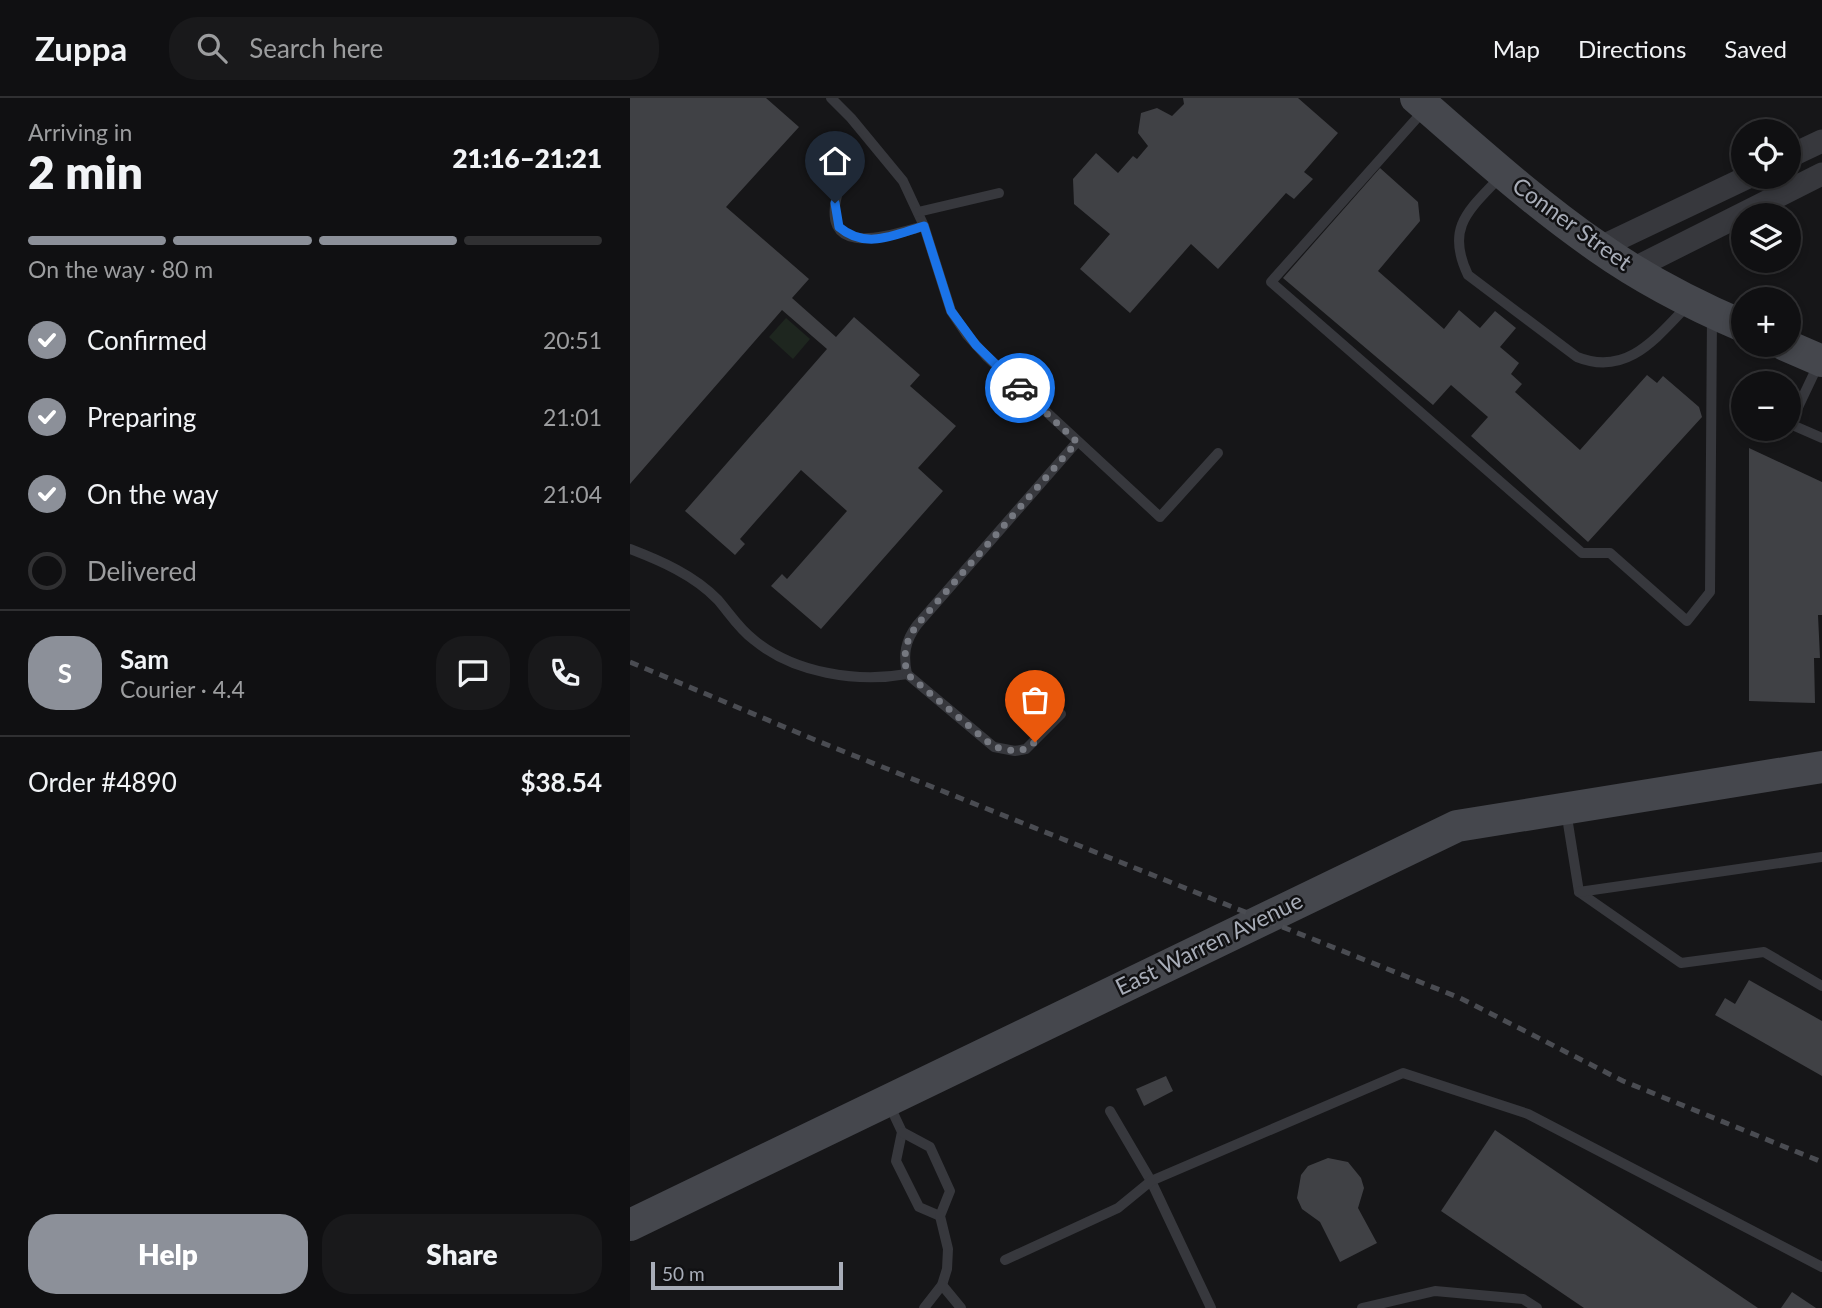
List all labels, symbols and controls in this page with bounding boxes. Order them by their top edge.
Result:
search box [169,17,659,80]
text: Zuppa [35,28,127,68]
icon: search [193,29,231,67]
text: Search here [249,32,383,64]
text: Map [1493,34,1540,63]
text: Directions [1578,34,1686,63]
text: Saved [1724,34,1787,63]
text: Arriving in [28,118,132,146]
map controls [1731,119,1801,441]
button: locate [1731,119,1801,189]
pin [805,131,865,203]
text: 21:16–21:21 [452,142,602,174]
icon: home [816,142,854,180]
text: 2 min [28,144,143,199]
street label: Conner Street [1508,171,1638,276]
button: layers [1731,203,1801,273]
text: On the way · 80 m [28,255,213,283]
button: + [1731,287,1801,357]
icon: check [28,321,66,359]
text: Confirmed [87,324,207,356]
text: 20:51 [543,326,602,354]
courier [985,353,1055,423]
icon: car [1001,369,1039,407]
button: − [1731,371,1801,441]
icon: check [28,398,66,436]
text: Preparing [87,401,196,433]
text: 21:01 [543,403,602,431]
icon: check [28,475,66,513]
text: On the way [87,478,219,510]
text: 21:04 [543,480,602,508]
text: Delivered [87,555,197,587]
button: chat [436,636,510,710]
button: phone [528,636,602,710]
text: Sam [120,643,169,675]
text: S [58,657,72,689]
pin [1005,670,1065,742]
text: Courier · 4.4 [120,675,245,703]
icon: bag [1016,681,1054,719]
text: Order #4890 [28,766,177,798]
text: $38.54 [520,766,602,798]
street label: East Warren Avenue [1110,886,1307,1001]
button: Help [28,1214,308,1294]
button: Share [322,1214,602,1294]
scale bar [651,1259,844,1291]
text: 50 m [662,1262,705,1285]

